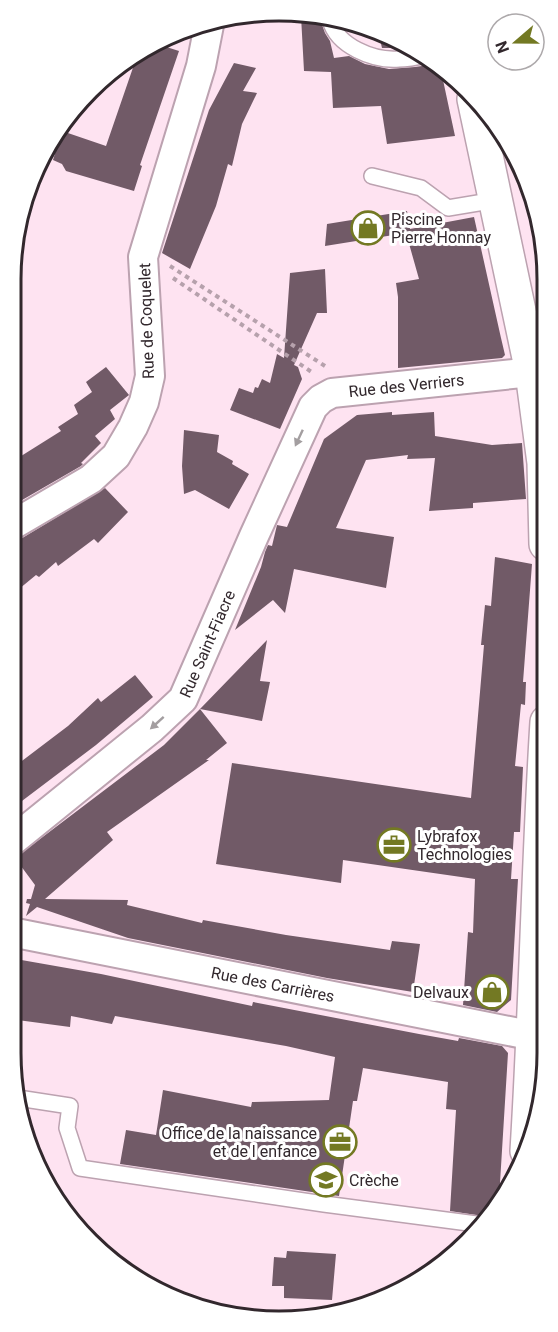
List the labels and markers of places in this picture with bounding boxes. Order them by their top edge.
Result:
shop icon: Piscine Pierre Honnay [350,210,386,246]
place label: Piscine Pierre Honnay [391,210,491,247]
office icon: Lybrafox Technologies [376,827,412,863]
place label: Lybrafox Technologies [417,827,512,864]
shop icon: Delvaux [474,974,510,1010]
place label: Delvaux [413,983,469,1002]
place label: Office de la naissance et de l enfance [161,1124,317,1161]
office icon: Office de la naissance et de l enfance [322,1124,358,1160]
school or university icon: Crèche [308,1162,344,1198]
place label: Crèche [349,1171,399,1190]

